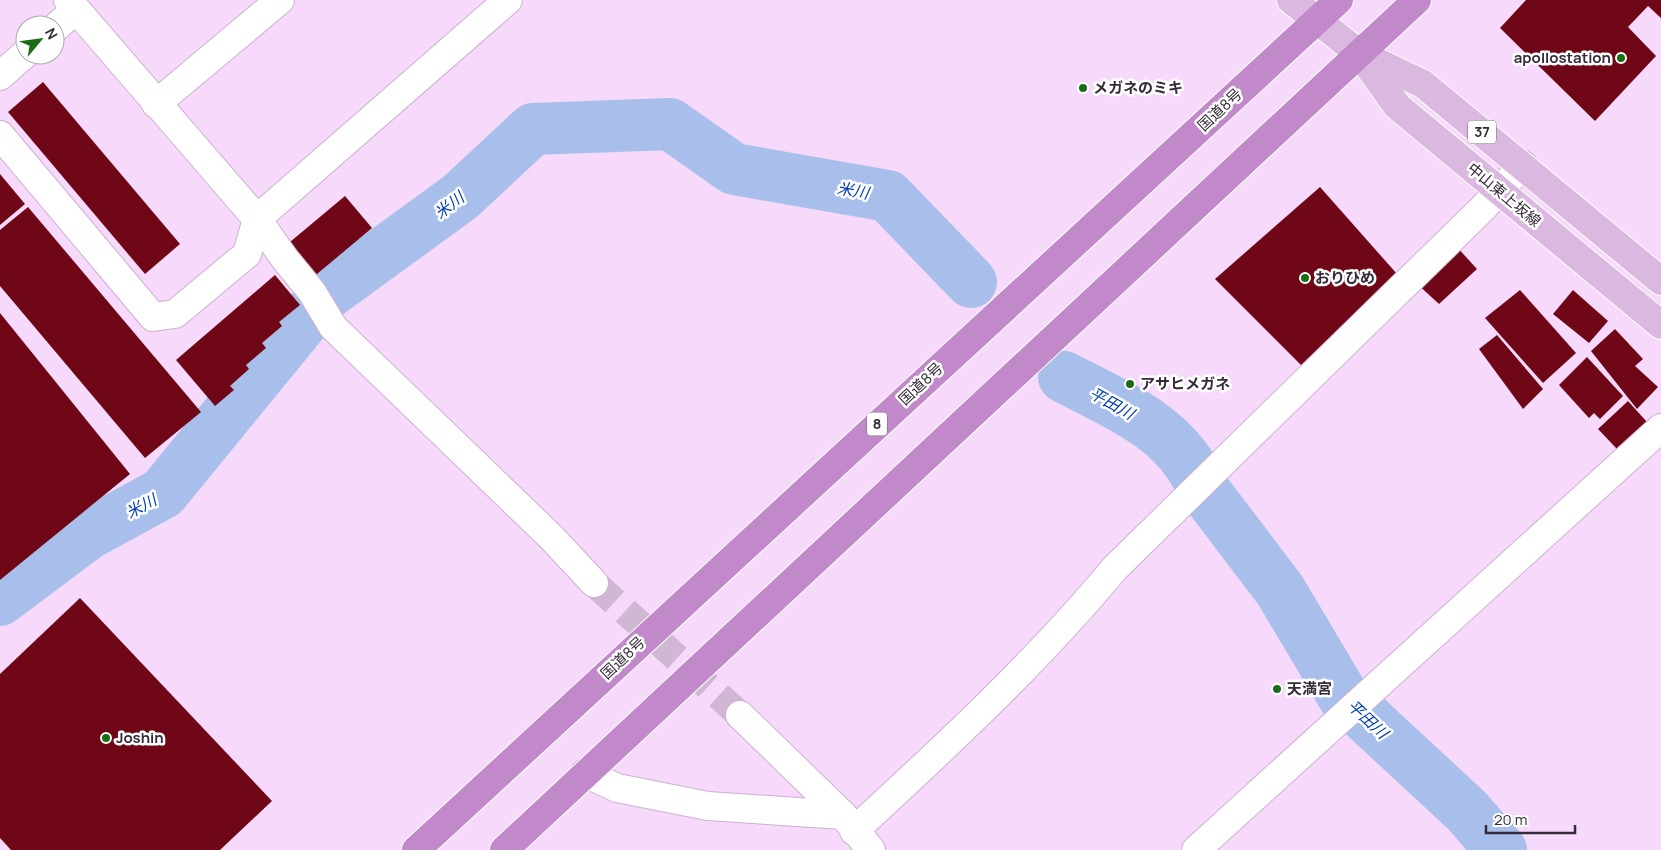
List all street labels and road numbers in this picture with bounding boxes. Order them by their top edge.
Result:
street label: 国道8号 [1193,84,1246,136]
road number: 37 [1468,120,1496,144]
street label: 中山東上坂線 [1463,158,1546,232]
street label: 国道8号 [894,358,947,410]
road number: 8 [867,412,887,436]
street label: 国道8号 [596,632,649,684]

